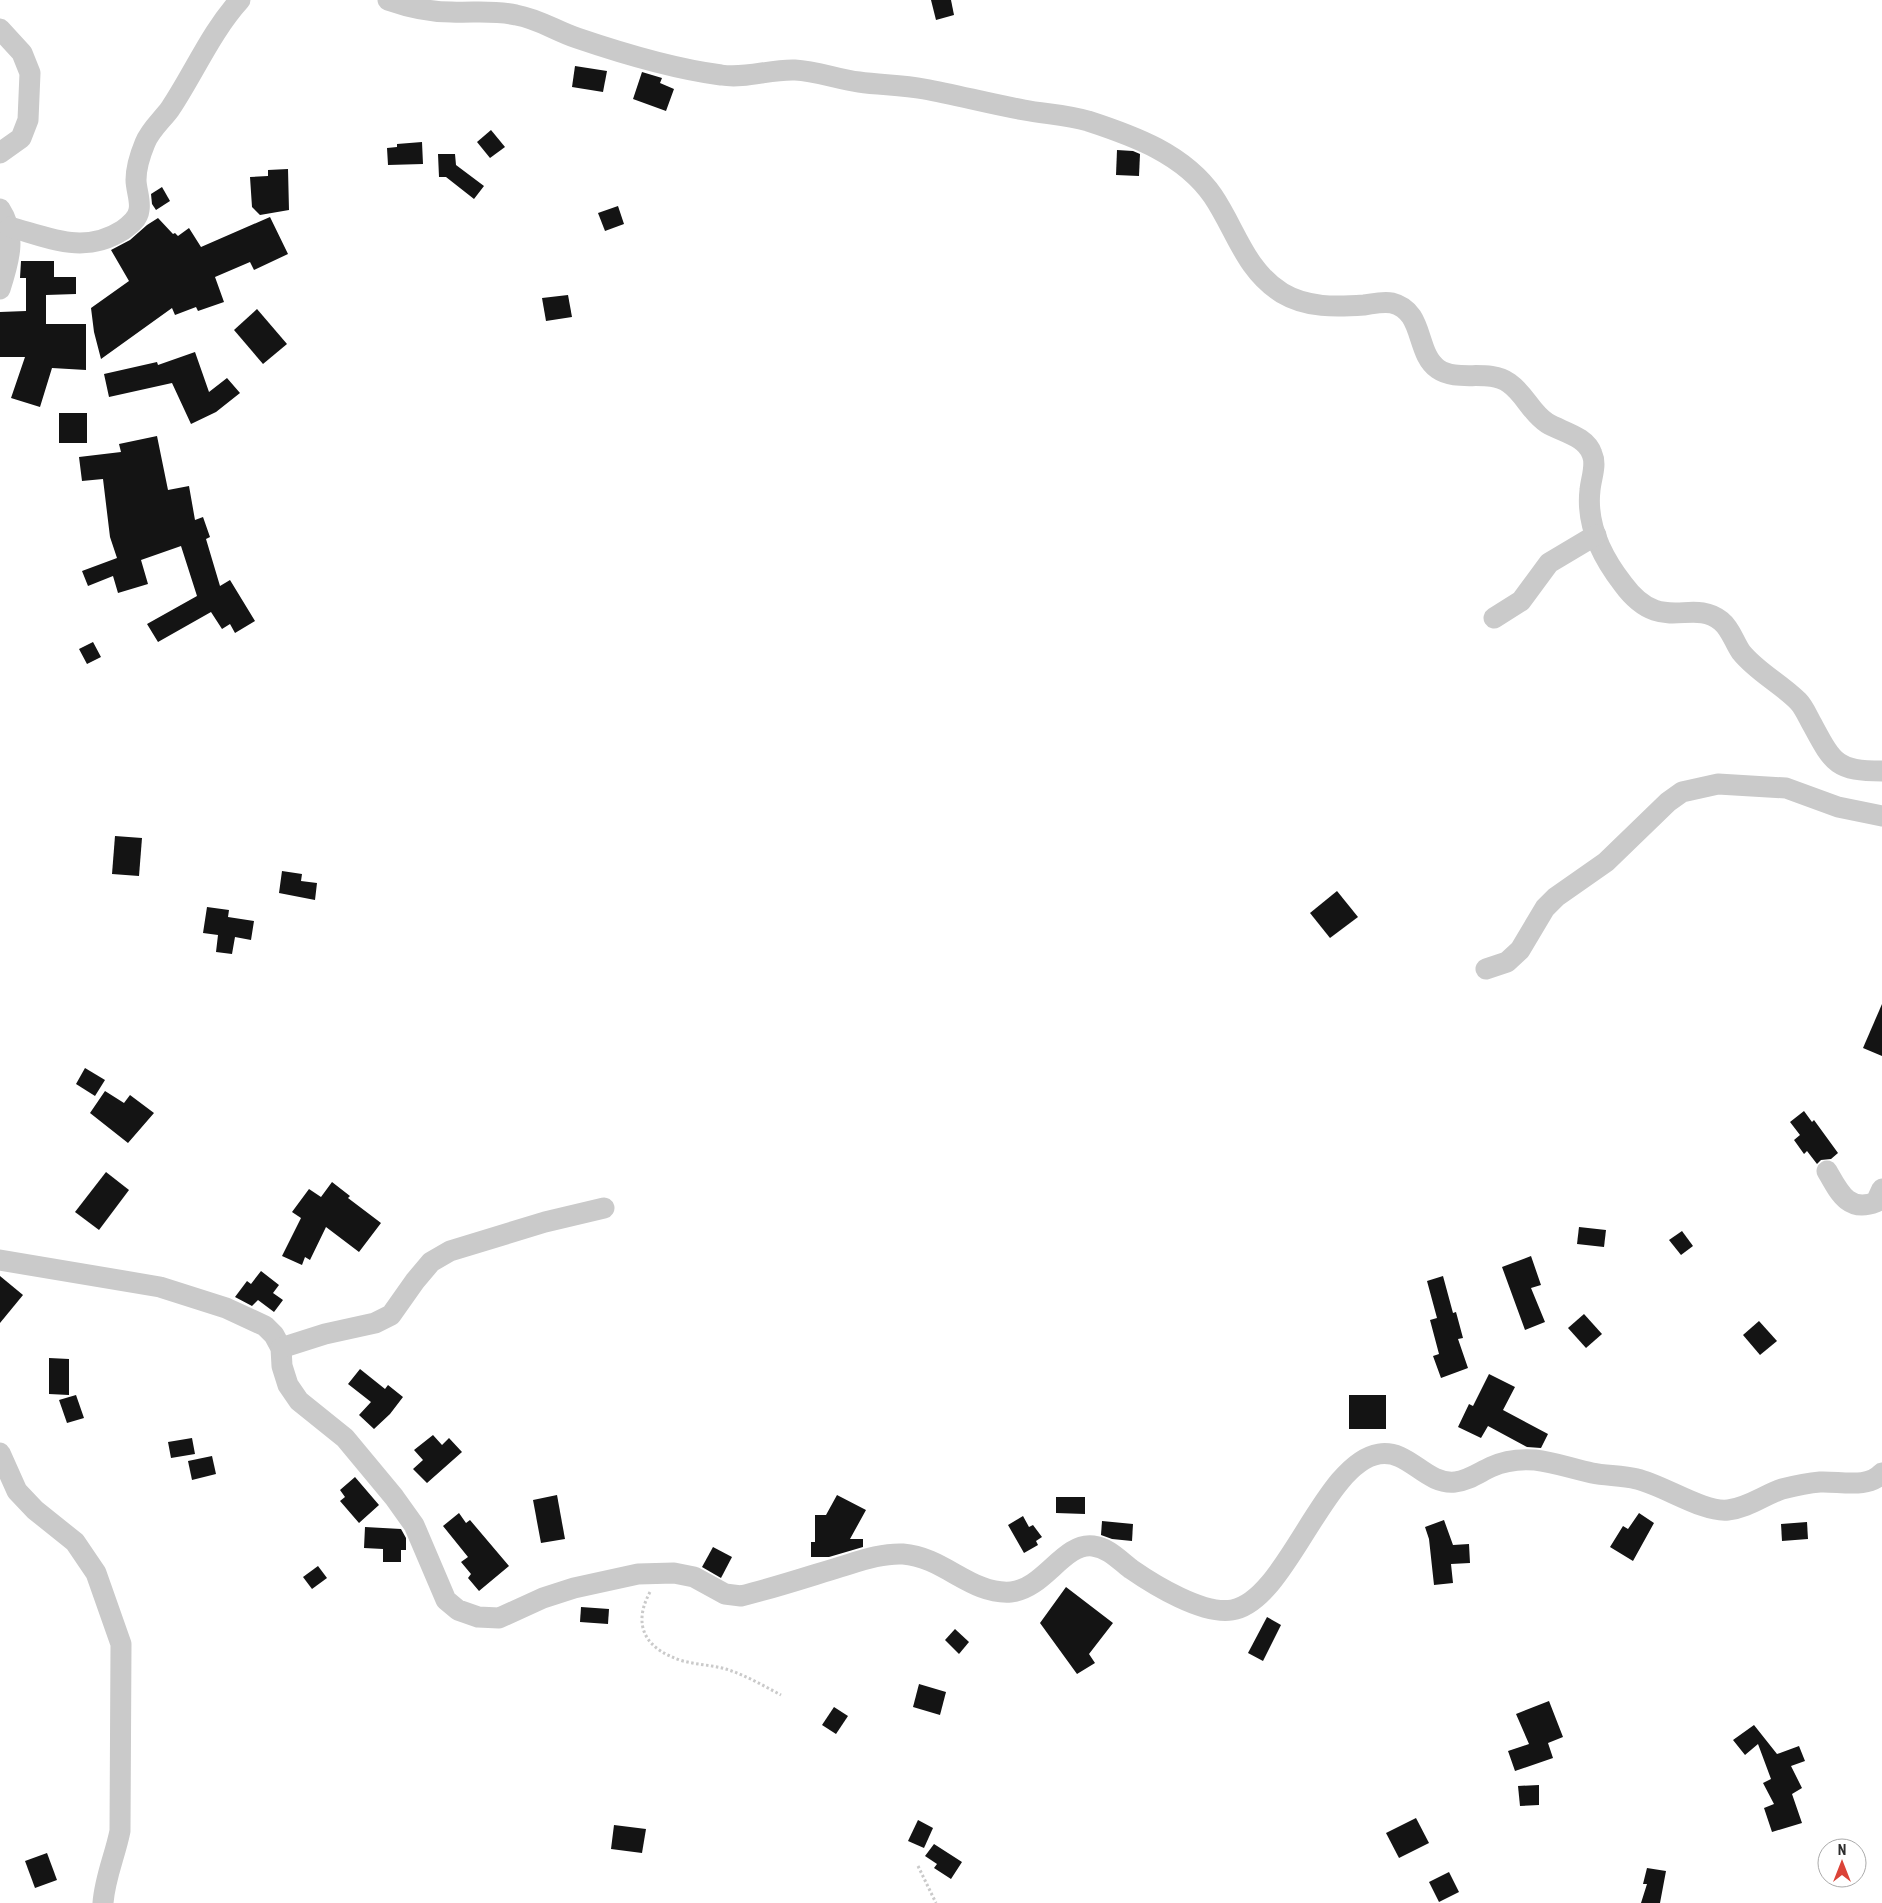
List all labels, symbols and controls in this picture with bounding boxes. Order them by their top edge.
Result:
north arrow [1817,1838,1867,1888]
text: N [1838,1842,1846,1858]

